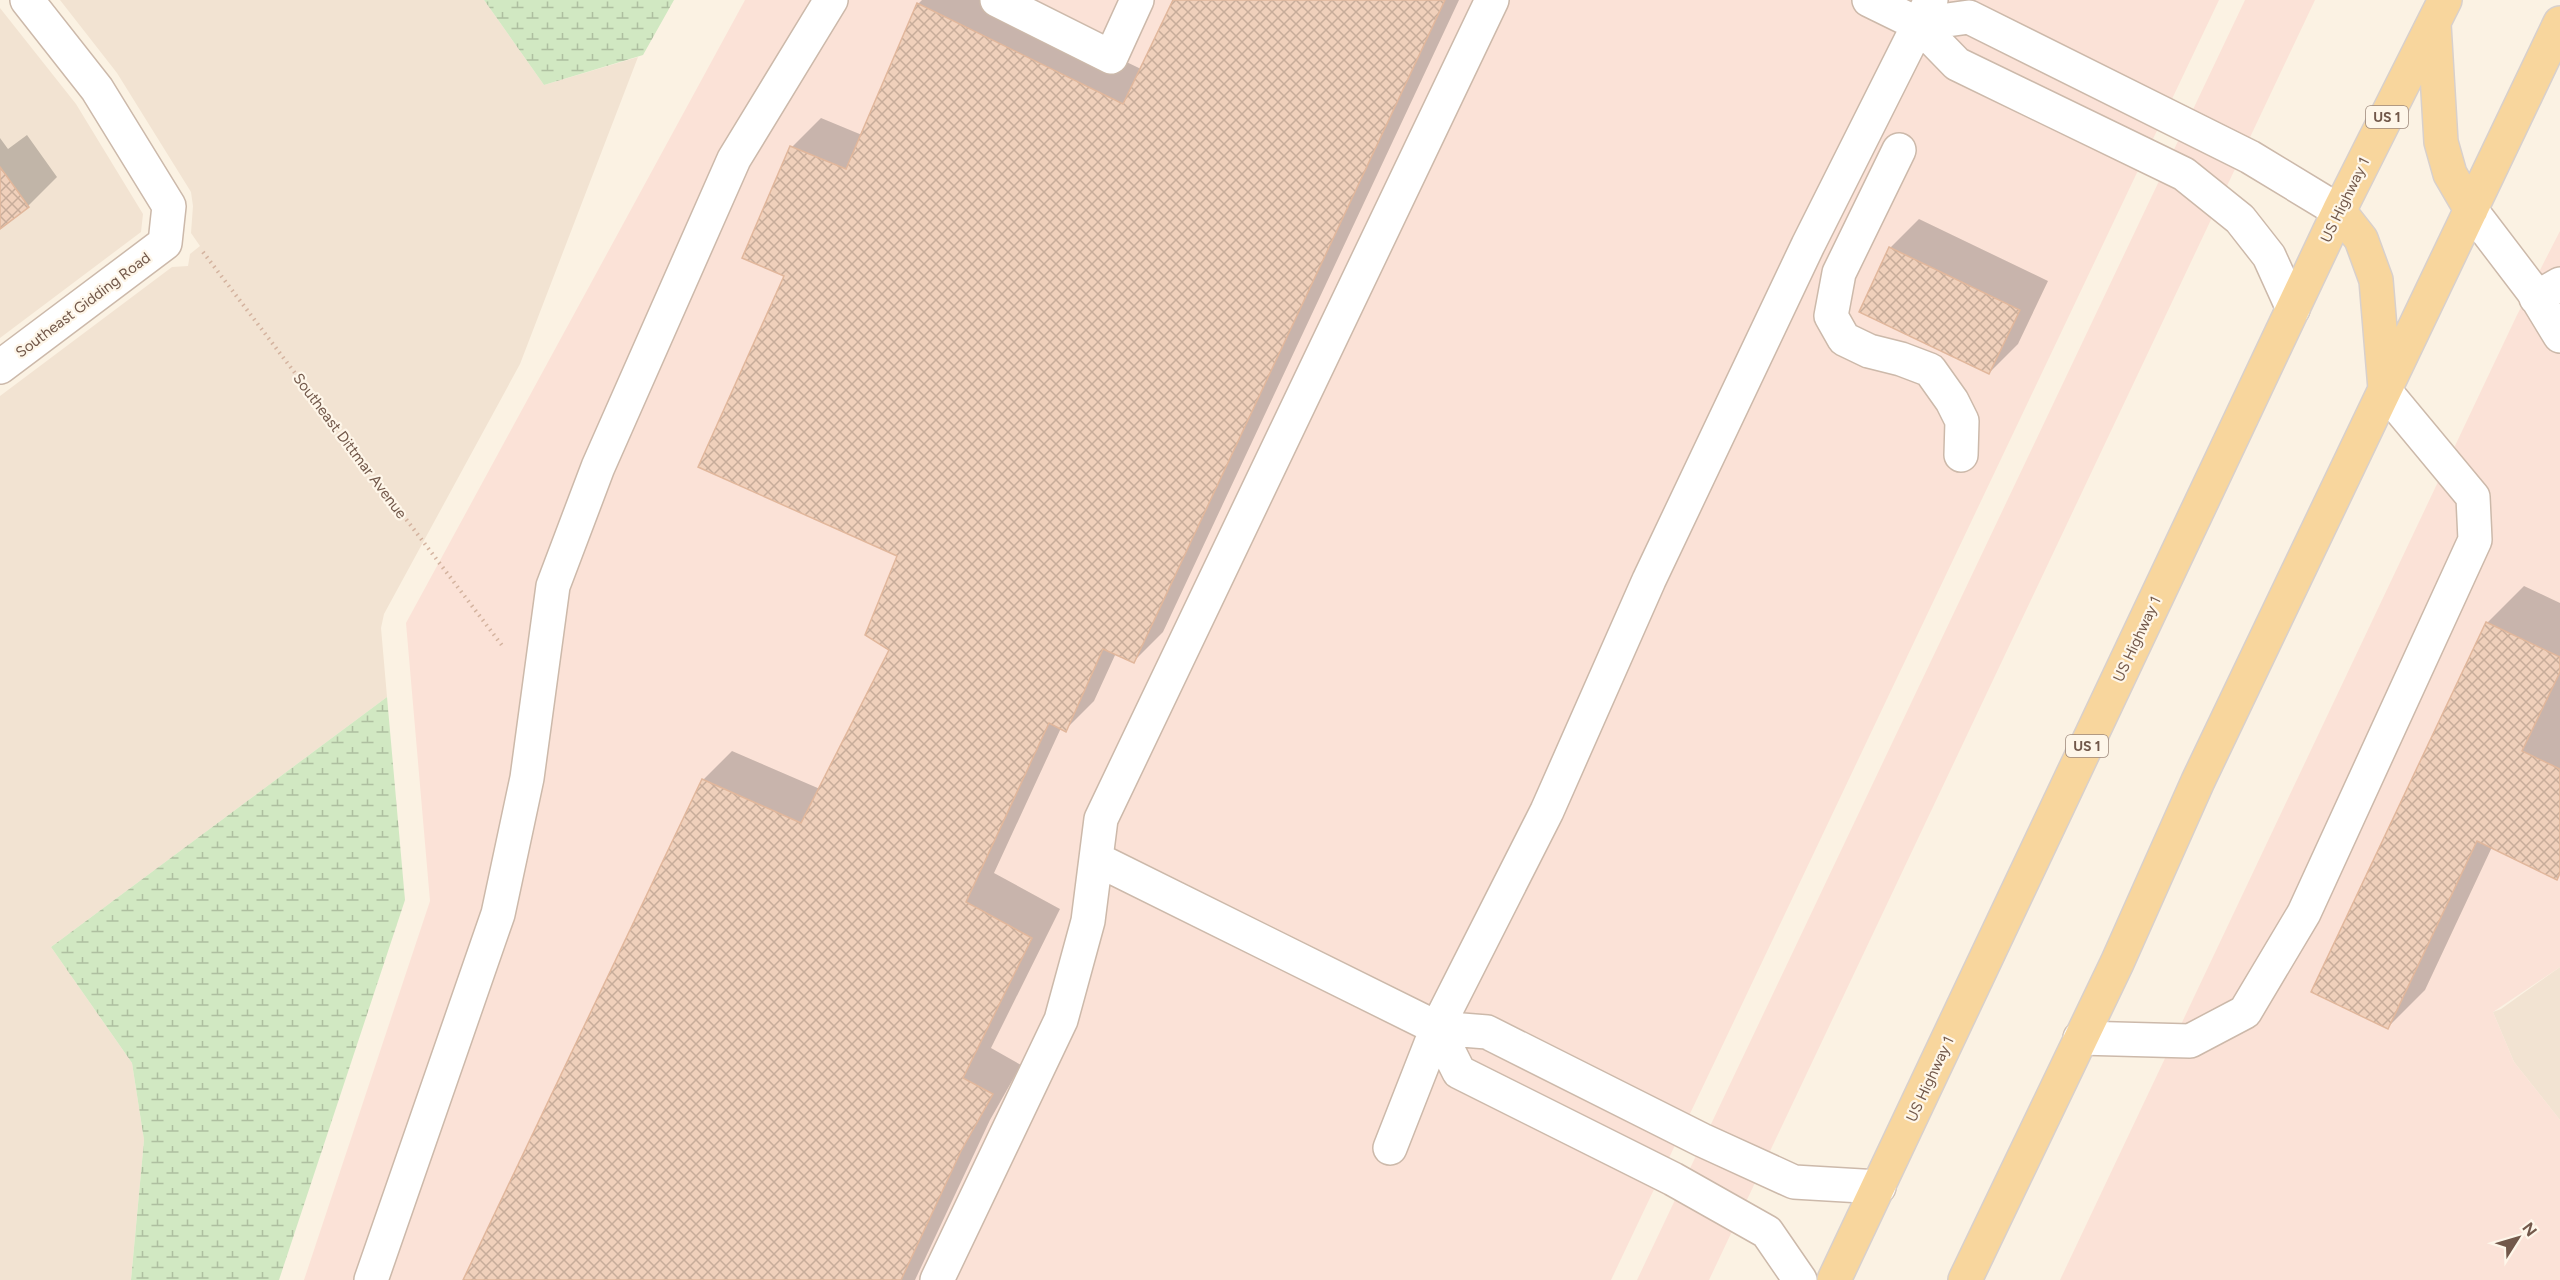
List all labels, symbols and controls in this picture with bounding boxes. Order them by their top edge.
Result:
road number: US 1 [2366,106,2408,128]
street label: US Highway 1 [2317,155,2373,245]
street label: Southeast Gidding Road [12,248,154,362]
street label: Southeast Dittmar Avenue [289,370,411,522]
street label: US Highway 1 [2109,593,2165,685]
road number: US 1 [2066,735,2108,757]
street label: US Highway 1 [1902,1033,1958,1125]
north arrow [2488,1208,2548,1268]
text: N [2518,1219,2541,1240]

